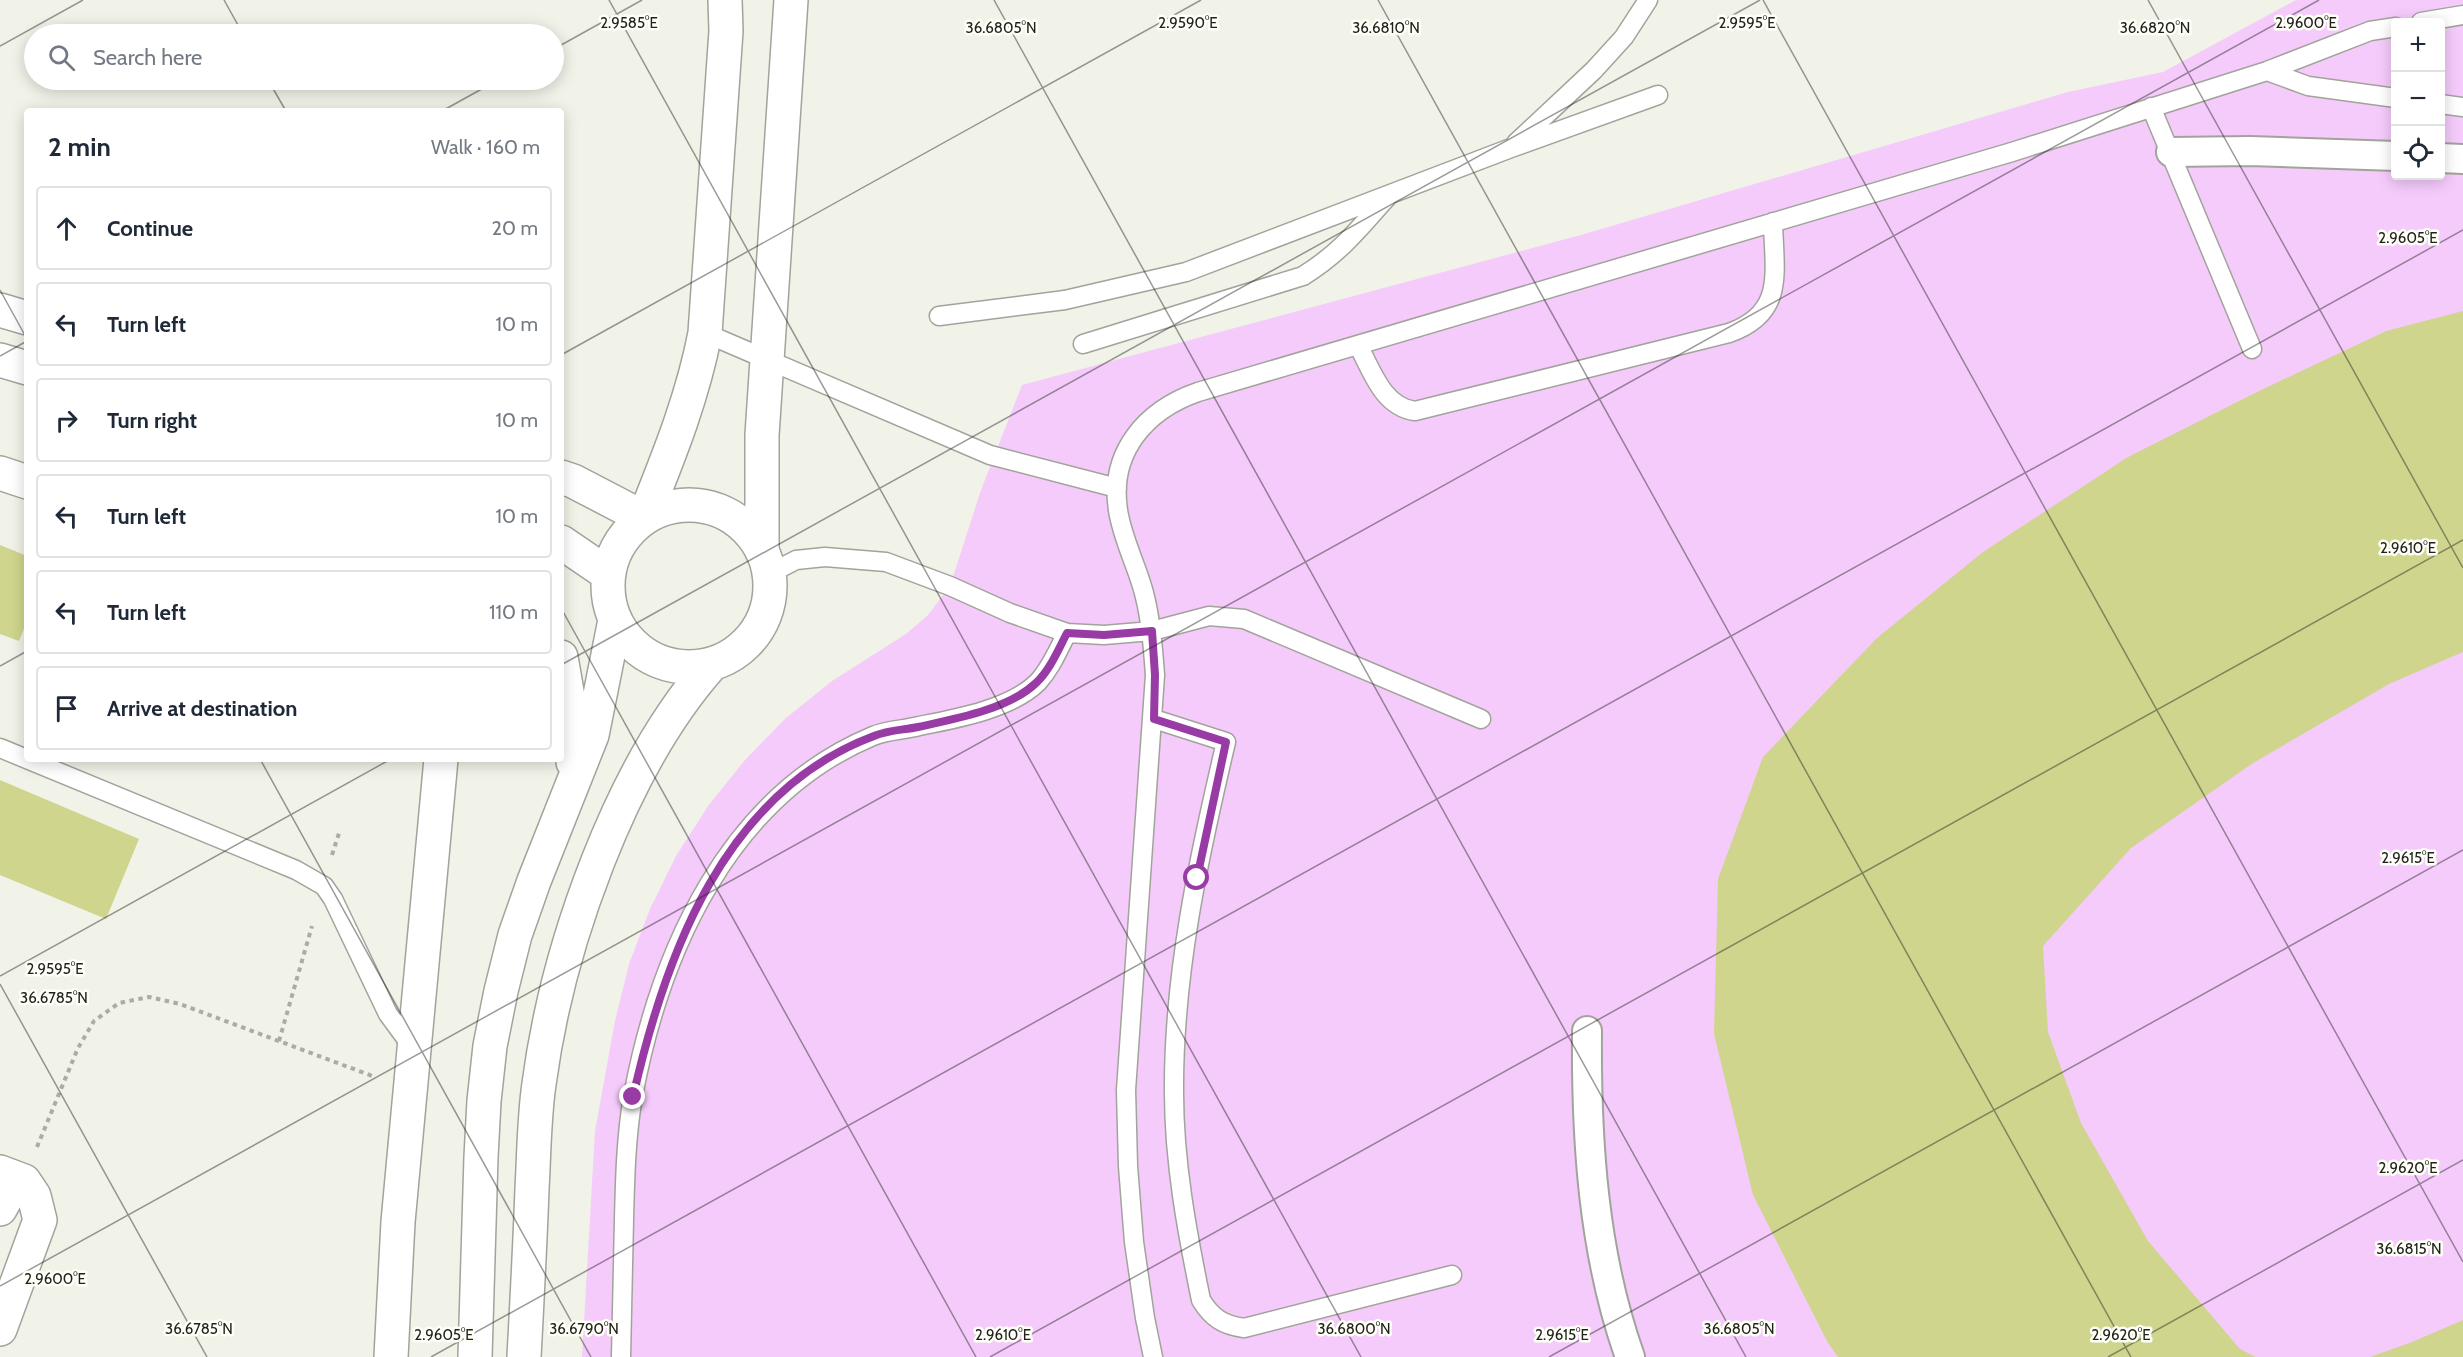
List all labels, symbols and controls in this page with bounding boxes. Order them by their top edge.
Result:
text: 2.9585°E [600,14,658,32]
text: 2.9590°E [1158,14,1218,32]
text: 2.9595°E [1719,14,1775,32]
text: 2.9600°E [2275,14,2337,32]
map controls [2391,18,2445,180]
button: + [2391,18,2445,72]
text: 36.6805°N [966,19,1036,37]
text: 36.6810°N [1352,19,1420,37]
text: 36.6820°N [2120,19,2190,37]
search box [24,24,564,90]
icon: search [45,41,78,74]
text: Search here [93,44,202,71]
button: − [2391,72,2445,126]
button: locate [2391,126,2445,180]
text: 2 min [48,131,111,163]
text: Walk · 160 m [431,135,540,159]
icon: ahead [50,212,83,245]
text: Continue [107,215,193,242]
text: 20 m [492,216,538,240]
text: 2.9605°E [2378,229,2438,247]
icon: left [50,308,83,341]
text: Turn left [107,311,186,338]
text: 10 m [495,312,538,336]
icon: right [50,404,83,437]
text: Turn right [107,407,197,434]
text: 10 m [495,408,538,432]
icon: left [50,500,83,533]
text: Turn left [107,503,186,530]
text: 10 m [495,504,538,528]
text: 2.9610°E [2380,539,2436,557]
icon: left [50,596,83,629]
text: Turn left [107,599,186,626]
text: 110 m [489,600,538,624]
icon: arrive [50,692,83,725]
text: Arrive at destination [107,695,297,722]
text: 2.9615°E [2381,849,2435,867]
route start [1183,864,1209,890]
text: 2.9595°E [27,960,83,978]
text: 36.6785°N [20,989,88,1007]
route end [619,1083,645,1109]
text: 2.9620°E [2378,1159,2438,1177]
text: 36.6815°N [2376,1240,2442,1258]
text: 2.9600°E [24,1270,86,1288]
text: 36.6785°N [165,1320,233,1338]
text: 36.6790°N [549,1320,619,1338]
text: 36.6800°N [1317,1320,1391,1338]
text: 36.6805°N [1704,1320,1774,1338]
text: 2.9605°E [414,1326,474,1344]
text: 2.9610°E [975,1326,1031,1344]
text: 2.9615°E [1535,1326,1589,1344]
text: 2.9620°E [2091,1326,2151,1344]

